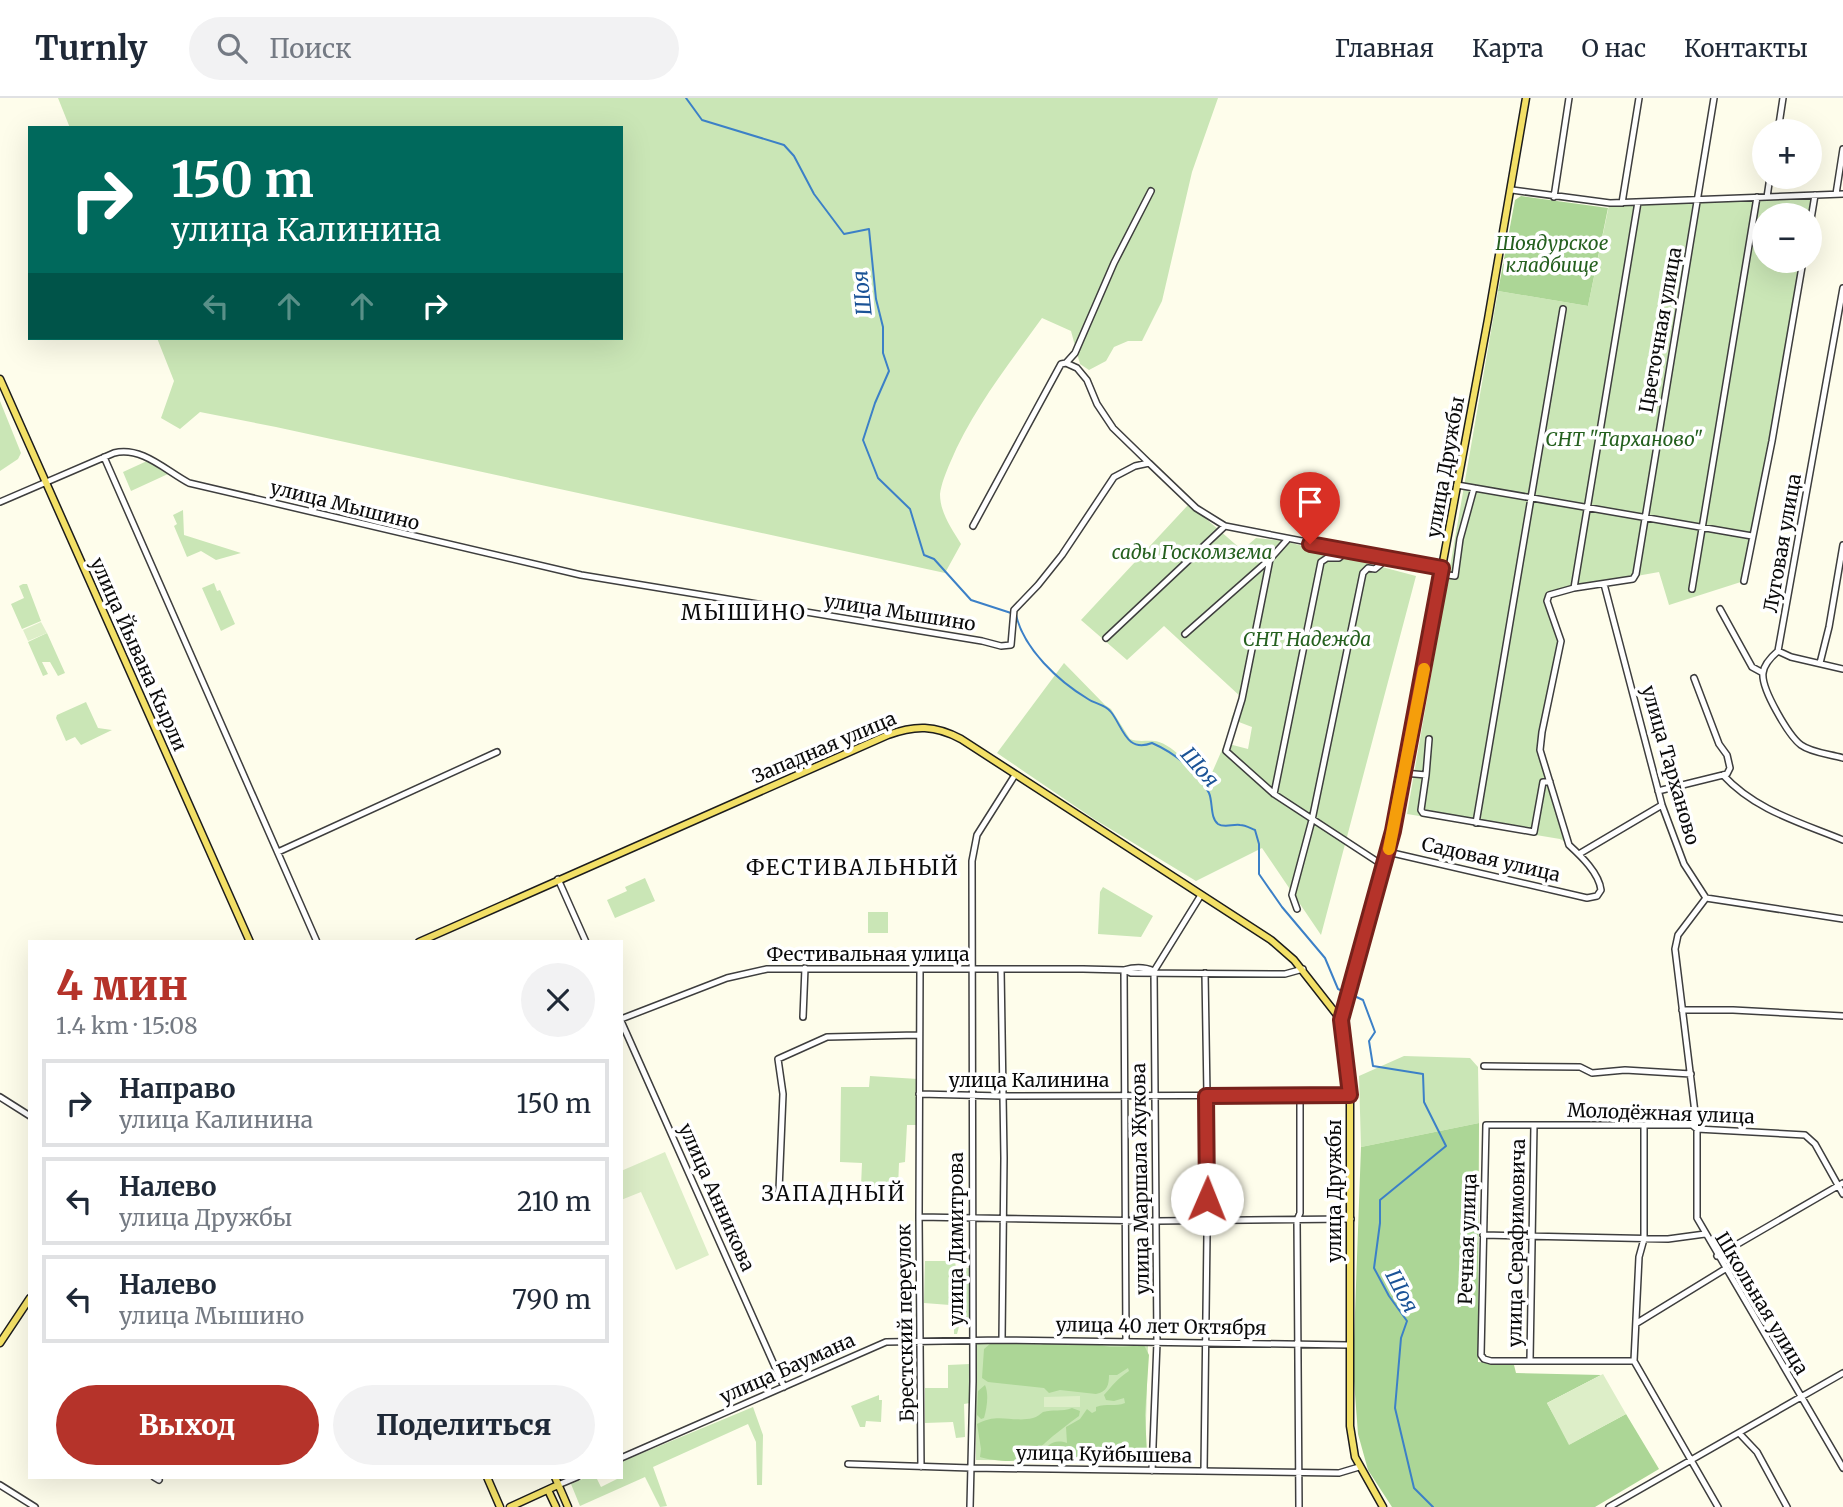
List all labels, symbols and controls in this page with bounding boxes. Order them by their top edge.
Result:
search box [189,17,679,80]
text: Turnly [35,28,147,69]
icon: search [213,29,251,67]
text: Поиск [269,32,352,65]
text: Главная [1335,33,1434,64]
text: Карта [1472,33,1544,64]
text: О нас [1582,33,1646,64]
text: Контакты [1684,33,1808,64]
map controls [1752,119,1822,273]
button: + [1752,119,1822,189]
text: 150 m [171,149,314,210]
icon: right [56,154,147,245]
button: − [1752,203,1822,273]
text: улица Калинина [171,210,441,250]
park label: Шоядурское кладбище [1496,231,1609,277]
street label: Цветочная улица [1634,245,1686,415]
water label: Шоя [846,269,878,317]
icon: left [197,287,235,325]
icon: ahead [270,287,308,325]
icon: ahead [343,287,381,325]
icon: right [416,287,454,325]
street label: улица Дружбы [1421,394,1469,540]
park label: СНТ "Тарханово" [1545,427,1703,451]
pin [1280,472,1340,544]
street label: Луговая улица [1758,472,1806,614]
street label: улица Мышино [268,475,422,535]
icon: arrive [1291,483,1329,521]
park label: сады Госкомзема [1112,540,1272,564]
street label: улица Йывана Кырли [85,554,193,754]
street label: улица Мышино [823,588,977,636]
district label: МЫШИНО [681,599,807,626]
park label: СНТ Надежда [1243,627,1371,651]
street label: улица Тарханово [1637,682,1705,848]
street label: Западная улица [749,706,899,788]
water label: Шоя [1175,741,1225,793]
street label: Садовая улица [1419,831,1563,887]
district label: ФЕСТИВАЛЬНЫЙ [746,854,960,881]
street label: Фестивальная улица [767,942,969,966]
text: 4 мин [56,959,188,1011]
button: close [521,963,595,1037]
text: 1.4 km · 15:08 [56,1011,198,1040]
street label: улица Маршала Жукова [1126,1063,1154,1295]
street label: улица Калинина [949,1068,1109,1092]
text: Направо [119,1072,236,1105]
icon: right [60,1084,98,1122]
text: 150 m [517,1087,591,1120]
street label: Молодёжная улица [1567,1098,1755,1128]
text: улица Калинина [119,1105,313,1134]
street label: улица Анникова [674,1119,760,1275]
street label: улица Дружбы [1322,1119,1346,1263]
street label: улица Серафимовича [1502,1139,1530,1347]
street label: улица Димитрова [944,1152,968,1326]
position arrow [1170,1162,1244,1236]
text: Налево [119,1170,217,1203]
street label: Речная улица [1453,1173,1481,1305]
district label: ЗАПАДНЫЙ [761,1180,907,1207]
icon: left [60,1182,98,1220]
text: 210 m [517,1185,591,1218]
text: улица Дружбы [119,1203,292,1232]
street label: Брестский переулок [891,1224,919,1422]
street label: Школьная улица [1710,1227,1814,1379]
water label: Шоя [1379,1265,1425,1317]
text: Налево [119,1268,217,1301]
icon: left [60,1280,98,1318]
text: 790 m [512,1283,591,1316]
text: улица Мышино [119,1301,304,1330]
street label: улица 40 лет Октября [1055,1312,1267,1340]
street label: улица Баумана [716,1327,858,1409]
button: Выход [56,1385,319,1465]
button: Поделиться [333,1385,595,1465]
street label: улица Куйбышева [1016,1440,1192,1468]

